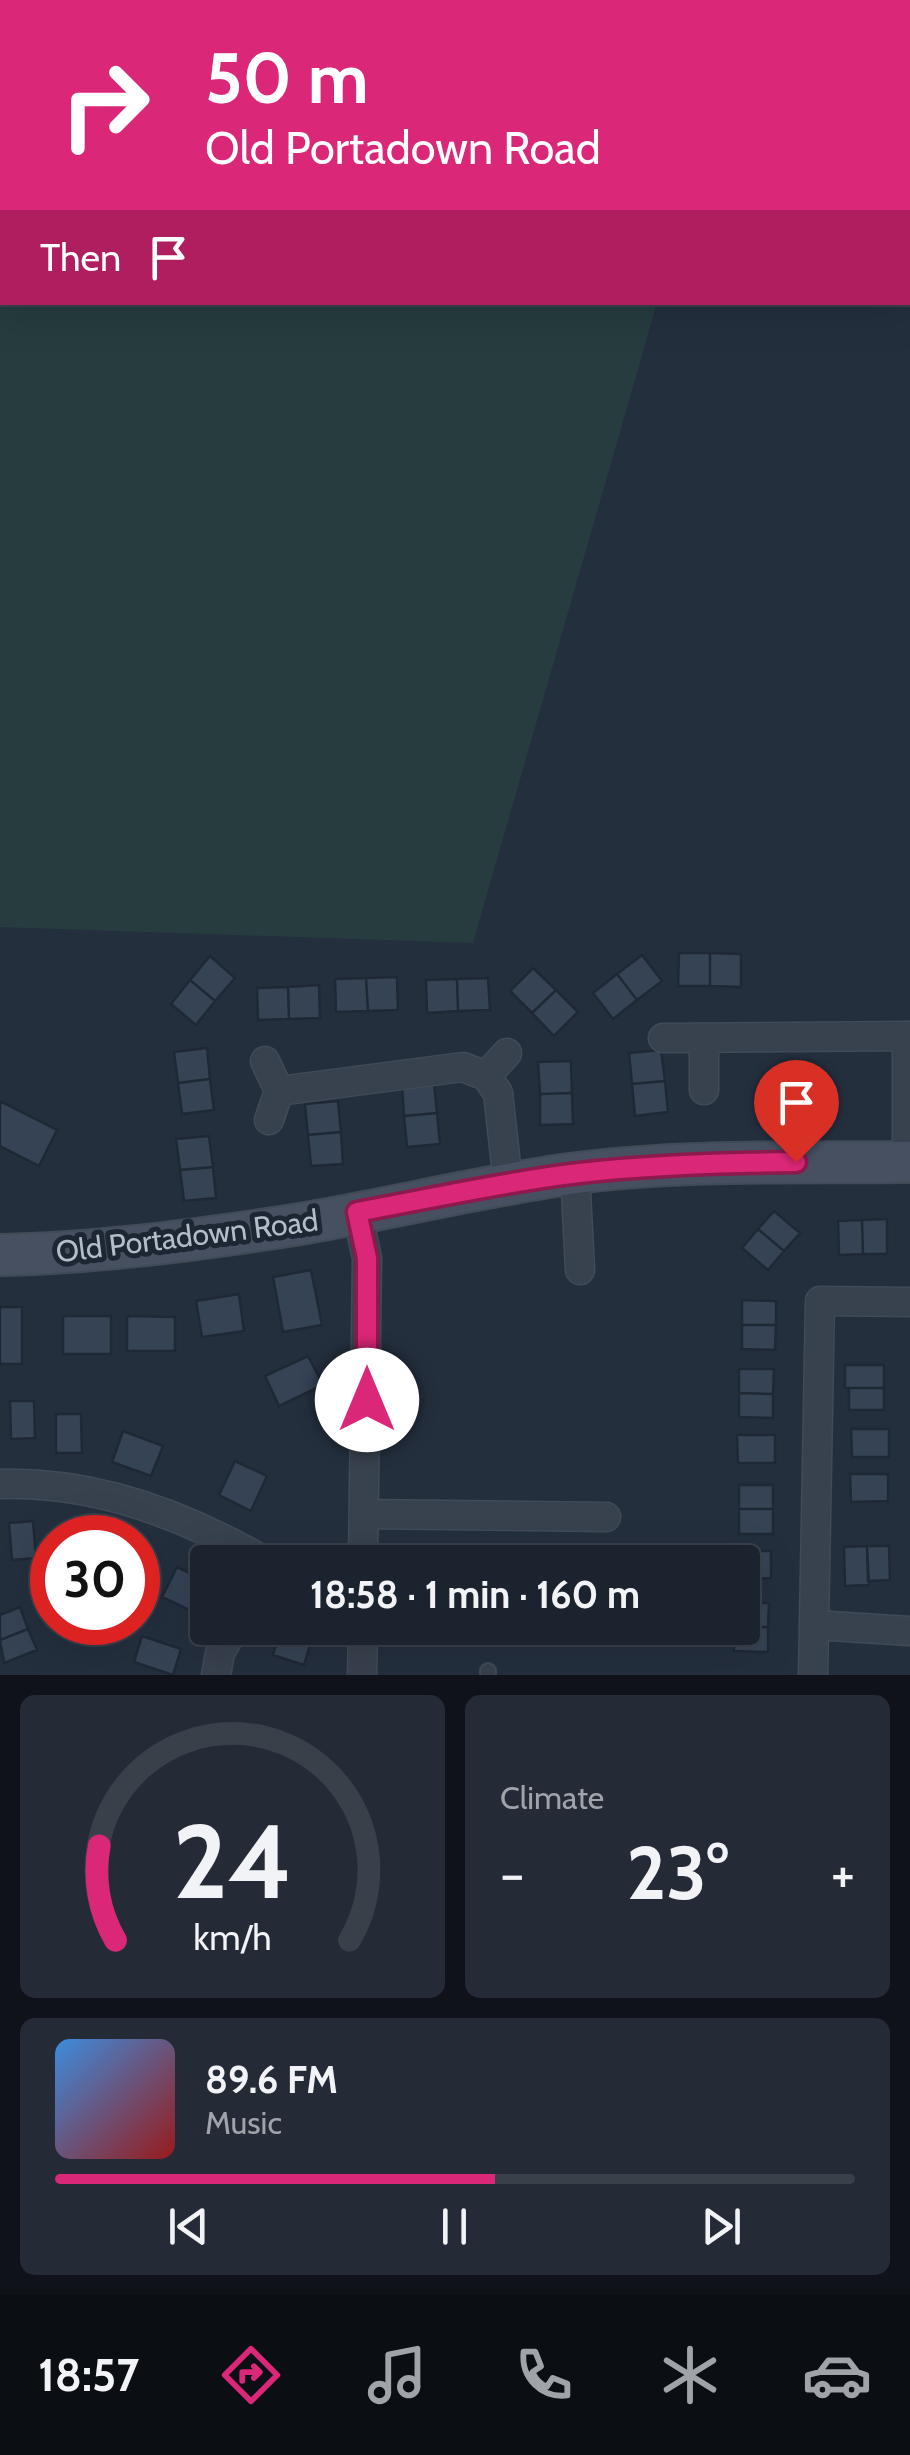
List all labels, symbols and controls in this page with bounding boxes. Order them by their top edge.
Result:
text: 50 m [205,35,369,121]
icon: right [40,40,170,170]
text: Old Portadown Road [205,121,601,175]
icon: arrive [141,230,196,285]
text: Then [40,234,121,281]
pin [754,1060,839,1163]
icon: arrive [769,1075,824,1130]
street label: Old Portadown Road [54,1202,320,1270]
position arrow [315,1348,419,1452]
speed limit sign: 30 [30,1515,160,1645]
text: 18:58 · 1 min · 160 m [310,1571,640,1618]
text: Climate [500,1778,604,1817]
text: 24 [173,1798,292,1924]
text: 23° [627,1827,728,1918]
text: − [500,1840,524,1907]
text: + [831,1840,855,1907]
text: km/h [193,1916,272,1959]
text: 89.6 FM [205,2056,338,2103]
text: Music [205,2103,282,2142]
icon: previous [161,2199,216,2254]
icon: pause [427,2199,482,2254]
icon: next [694,2199,749,2254]
icon: directions [216,2340,286,2410]
icon: music [362,2340,432,2410]
icon: phone [509,2340,579,2410]
icon: climate [655,2340,725,2410]
icon: car [802,2340,872,2410]
text: 18:57 [38,2348,139,2402]

